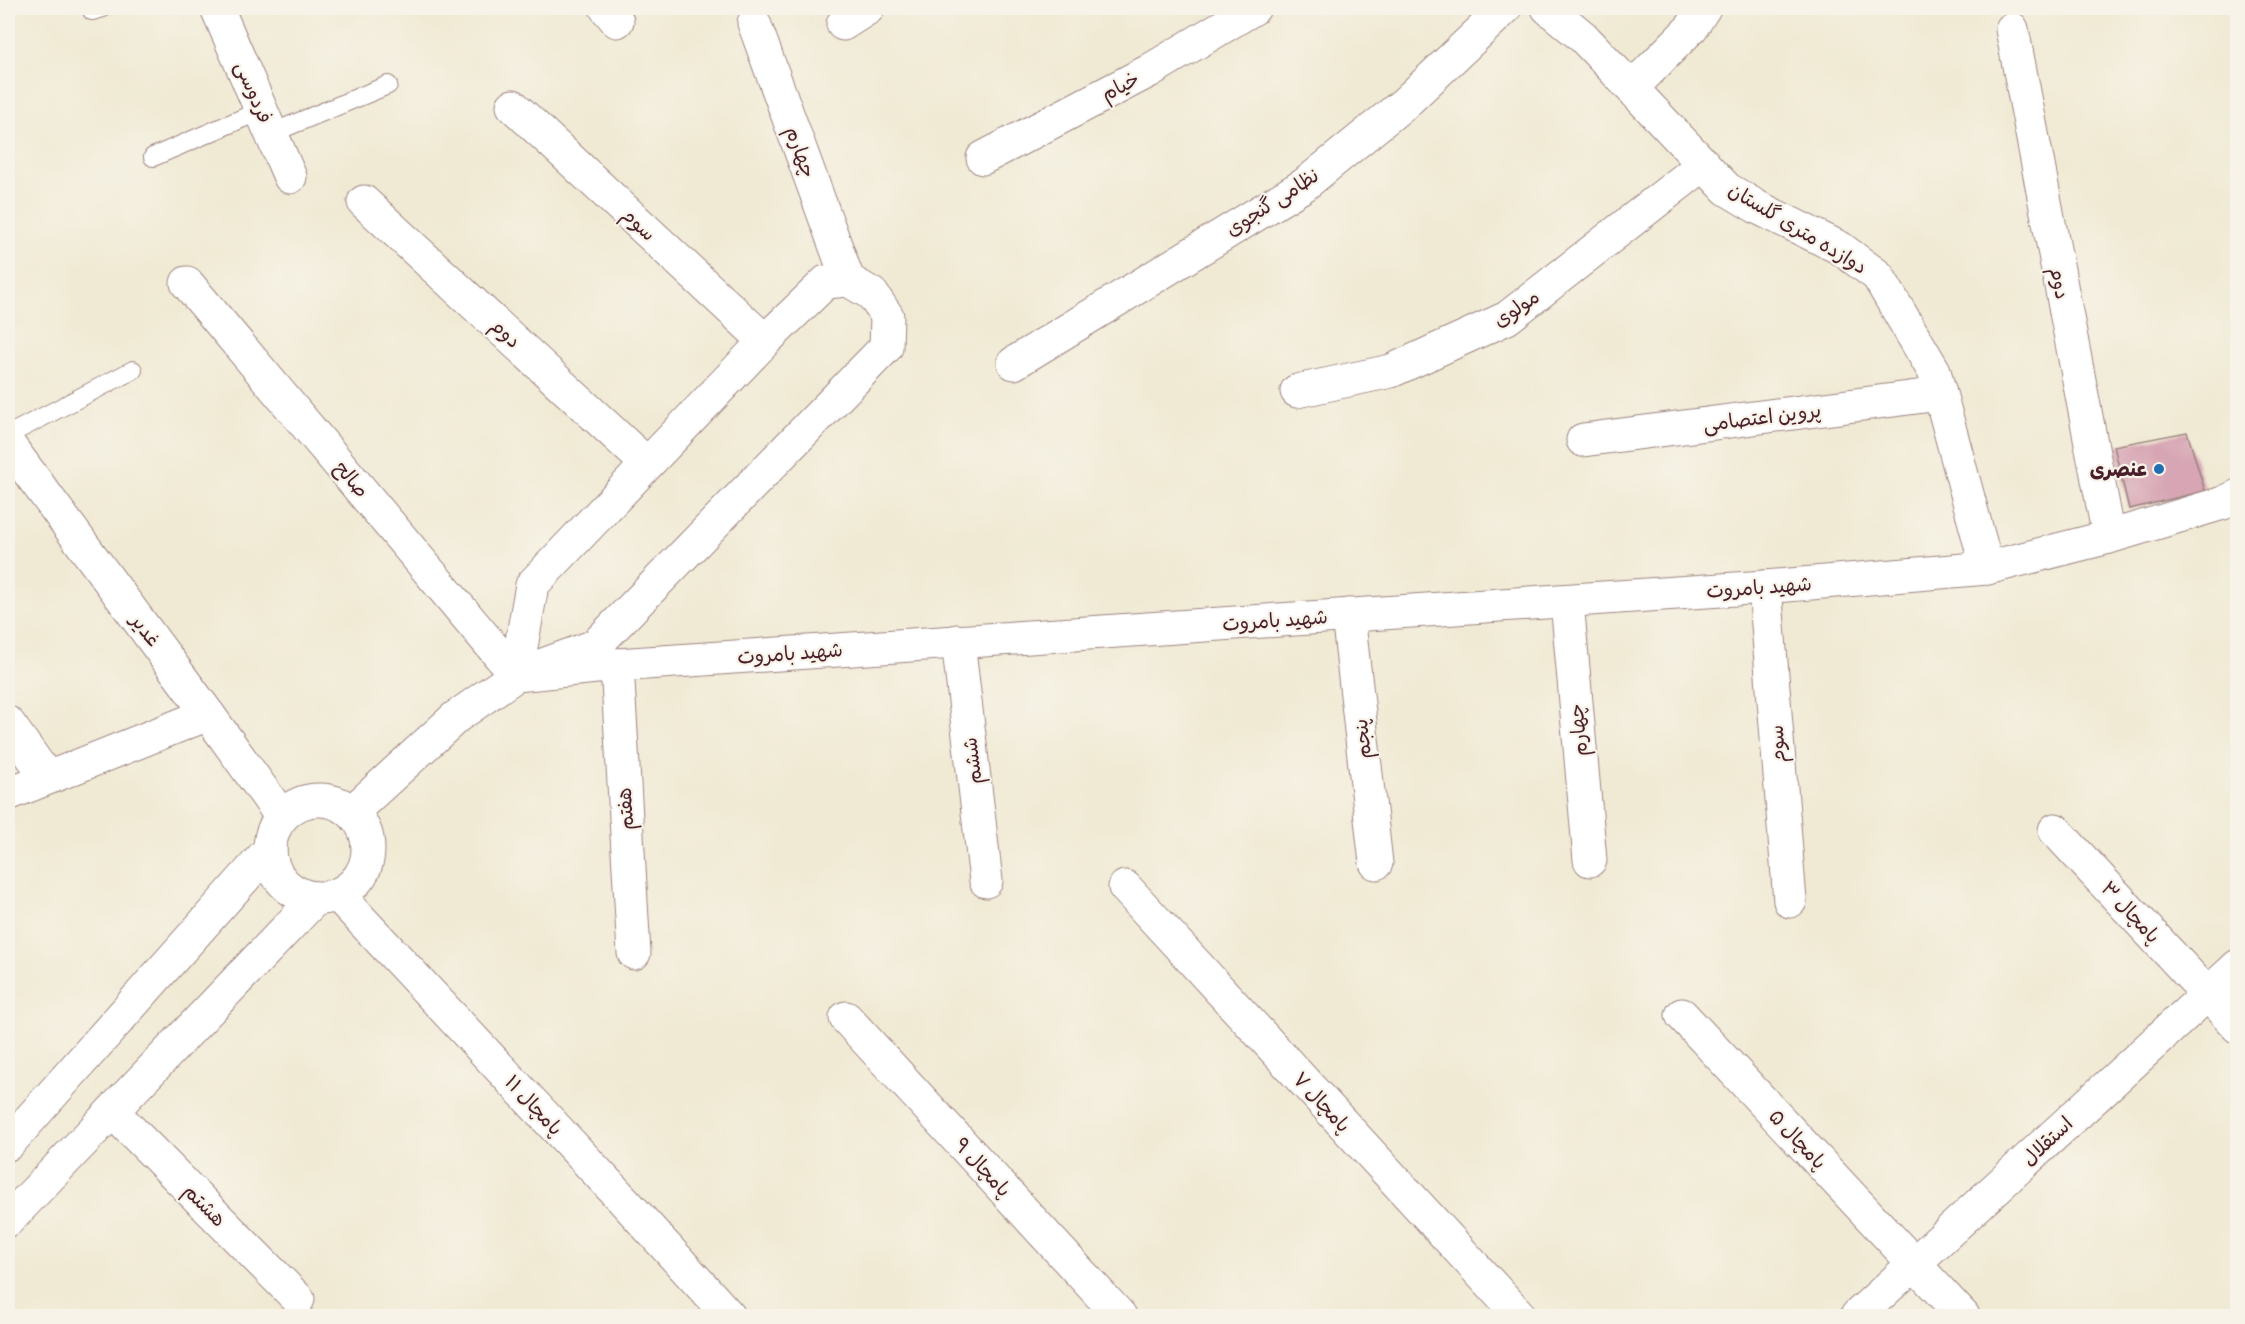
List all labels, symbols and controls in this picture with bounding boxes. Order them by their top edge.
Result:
street label: فردوسی [229,57,278,127]
street label: خیام [1097,66,1145,109]
street label: چهارم [778,123,821,182]
street label: نظامی گنجوی [1221,163,1324,242]
street label: دوازده متری گلستان [1724,177,1872,279]
street label: سوم [614,202,661,249]
street label: دوم [2041,265,2075,302]
street label: مولوی [1488,284,1544,333]
street label: دوم [483,313,526,356]
street label: پروین اعتصامی [1702,398,1823,437]
street label: صالح [328,456,374,504]
place label: عنصری [2090,457,2147,481]
marker: عنصری [2152,462,2166,476]
street label: شهید بامروت [1705,571,1813,603]
street label: شهید بامروت [1221,604,1329,636]
street label: غدیر [125,607,166,651]
street label: شهید بامروت [736,637,844,669]
street label: چهارم [1564,702,1595,757]
street label: پنجم [1348,717,1379,760]
street label: سوم [1764,724,1794,764]
street label: ششم [957,736,990,786]
street label: هفتم [612,787,641,831]
street label: پامچال ۳ [2096,876,2166,949]
street label: پامچال ۷ [1287,1067,1356,1138]
street label: پامچال ۱۱ [499,1070,568,1141]
street label: پامچال ۵ [1763,1104,1832,1175]
street label: استقلال [2016,1111,2078,1171]
street label: پامچال ۹ [949,1132,1016,1202]
street label: هشتم [177,1179,231,1233]

